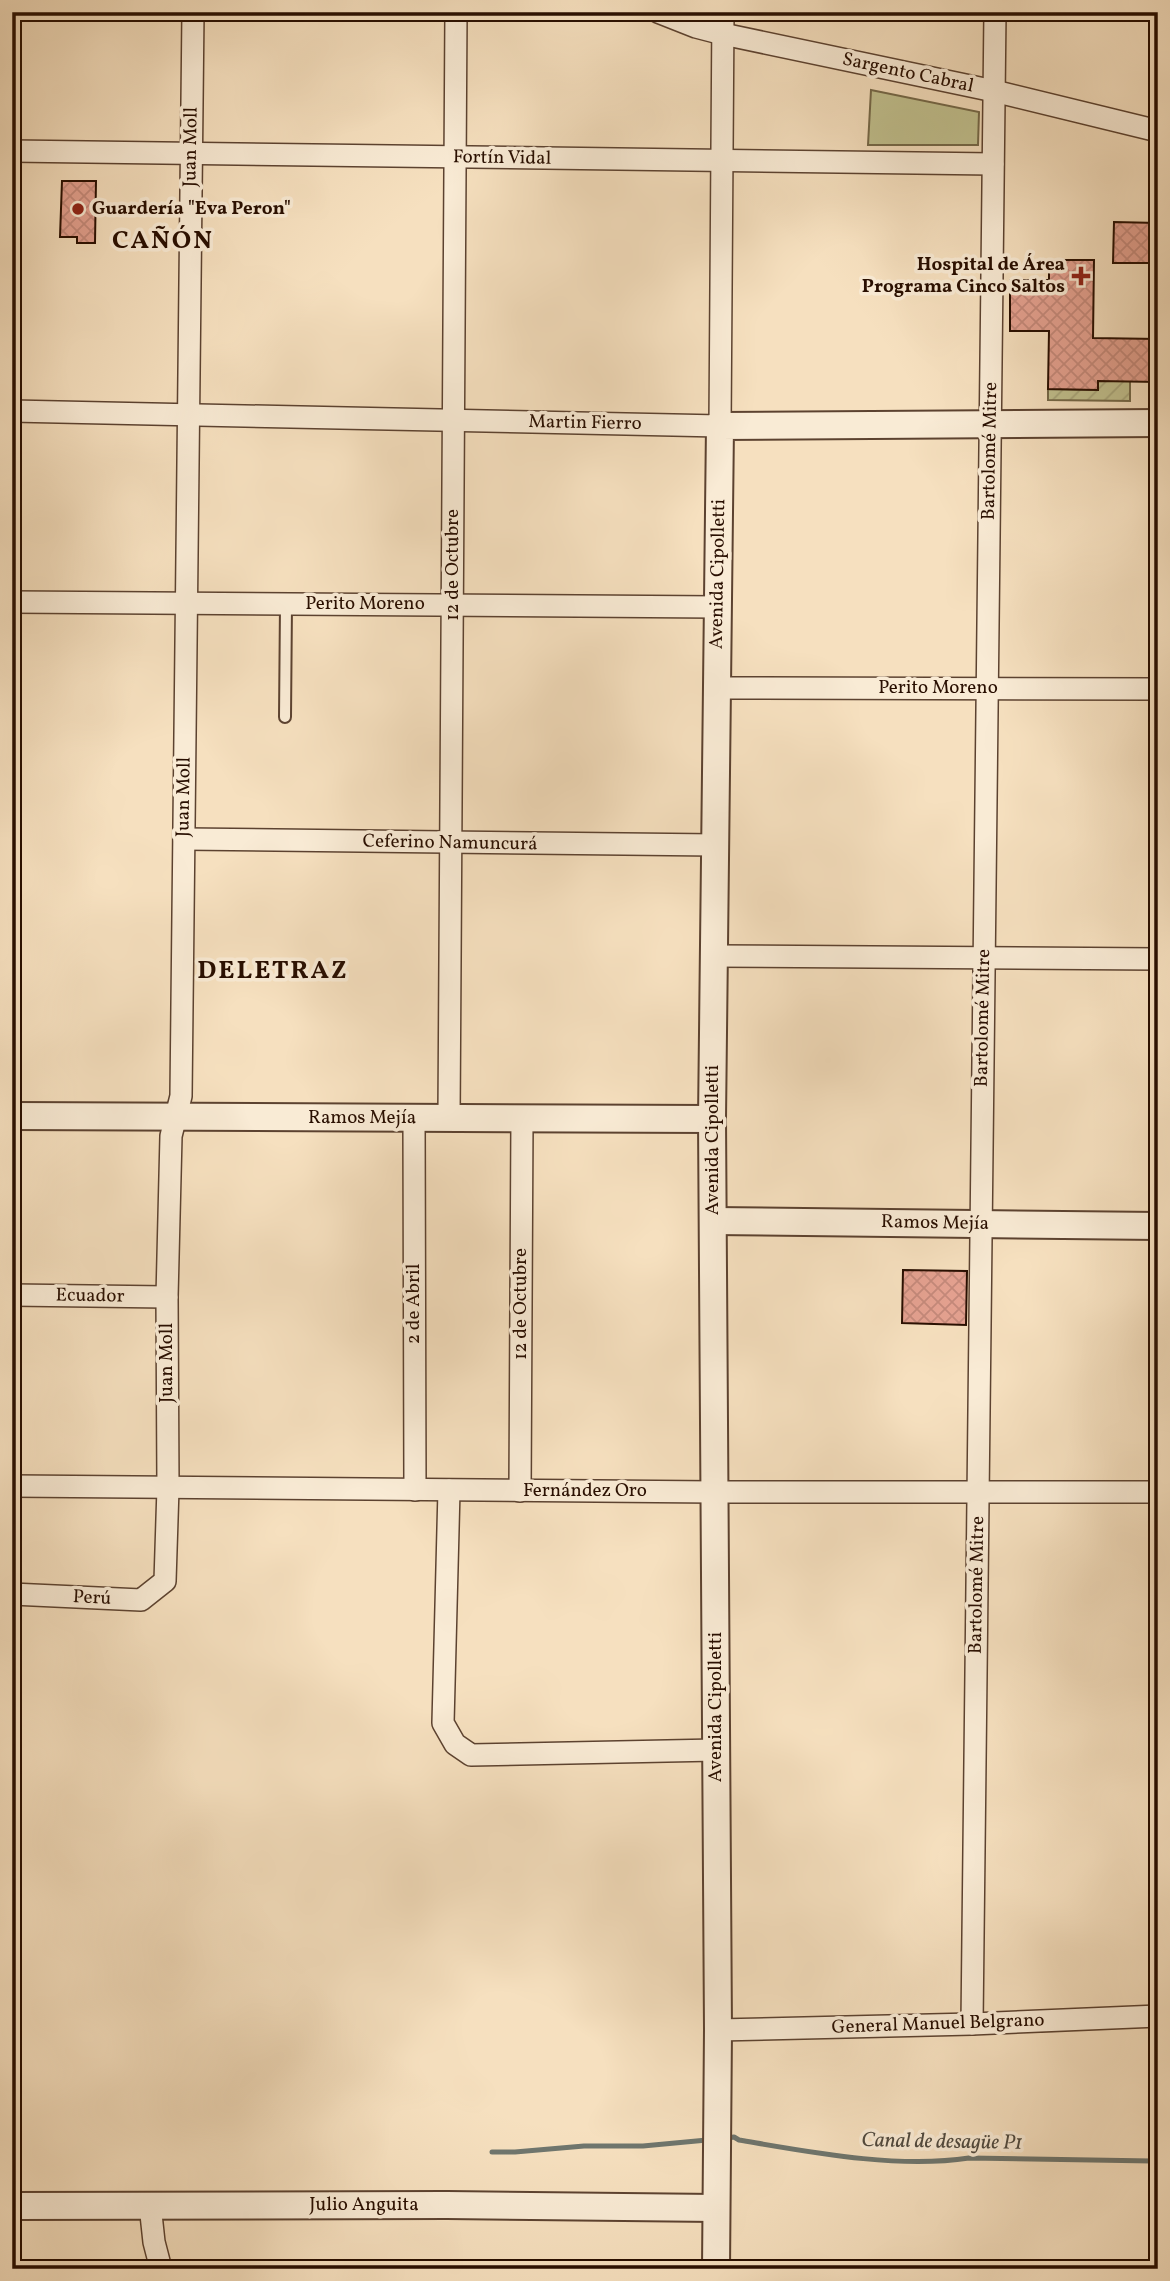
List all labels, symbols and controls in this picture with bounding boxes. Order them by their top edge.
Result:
street label: Sargento Cabral [840,46,976,100]
street label: Juan Moll [177,106,205,187]
street label: Fortín Vidal [453,144,552,172]
place label: Guardería "Eva Peron" [92,196,291,222]
marker: Guardería "Eva Peron" [70,201,86,217]
district label: CAÑÓN [112,223,214,259]
place label: Hospital de Área Programa Cinco Saltos [862,252,1065,300]
marker: Hospital de Área Programa Cinco Saltos [1071,266,1091,286]
street label: Bartolomé Mitre [976,382,1004,520]
street label: Martin Fierro [528,409,642,437]
street label: Avenida Cipolletti [704,498,732,649]
street label: 12 de Octubre [440,509,466,621]
street label: Perito Moreno [305,591,425,617]
street label: Perito Moreno [878,675,998,701]
street label: Juan Moll [170,756,198,837]
street label: Ceferino Namuncurá [362,828,538,858]
street label: Bartolomé Mitre [969,949,997,1087]
district label: DELETRAZ [197,953,349,989]
street label: Avenida Cipolletti [700,1065,726,1215]
street label: Ramos Mejía [308,1105,416,1131]
street label: Ramos Mejía [881,1209,989,1237]
street label: 12 de Octubre [508,1248,534,1360]
street label: 2 de Abril [401,1263,427,1344]
street label: Ecuador [55,1282,125,1310]
street label: Juan Moll [154,1323,180,1403]
street label: Fernández Oro [523,1478,647,1504]
street label: Bartolomé Mitre [963,1516,991,1654]
street label: Perú [72,1584,112,1612]
street label: Avenida Cipolletti [703,1632,729,1782]
street label: General Manuel Belgrano [831,2007,1045,2041]
water label: Canal de desagüe P1 [861,2126,1023,2158]
street label: Julio Anguita [309,2192,419,2218]

